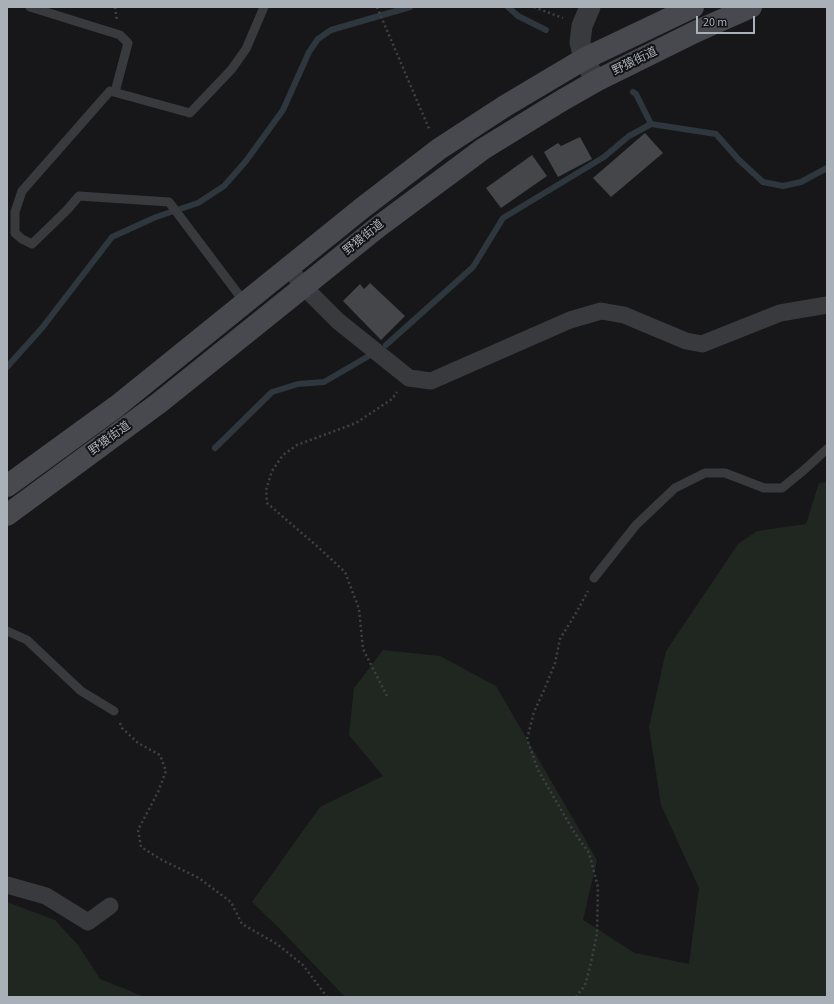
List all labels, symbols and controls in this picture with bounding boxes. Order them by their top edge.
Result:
scale bar [698,8,757,34]
text: 20 m [703,14,727,31]
street label: 野猿街道 [610,45,660,79]
street label: 野猿街道 [341,217,387,259]
street label: 野猿街道 [86,419,134,459]

